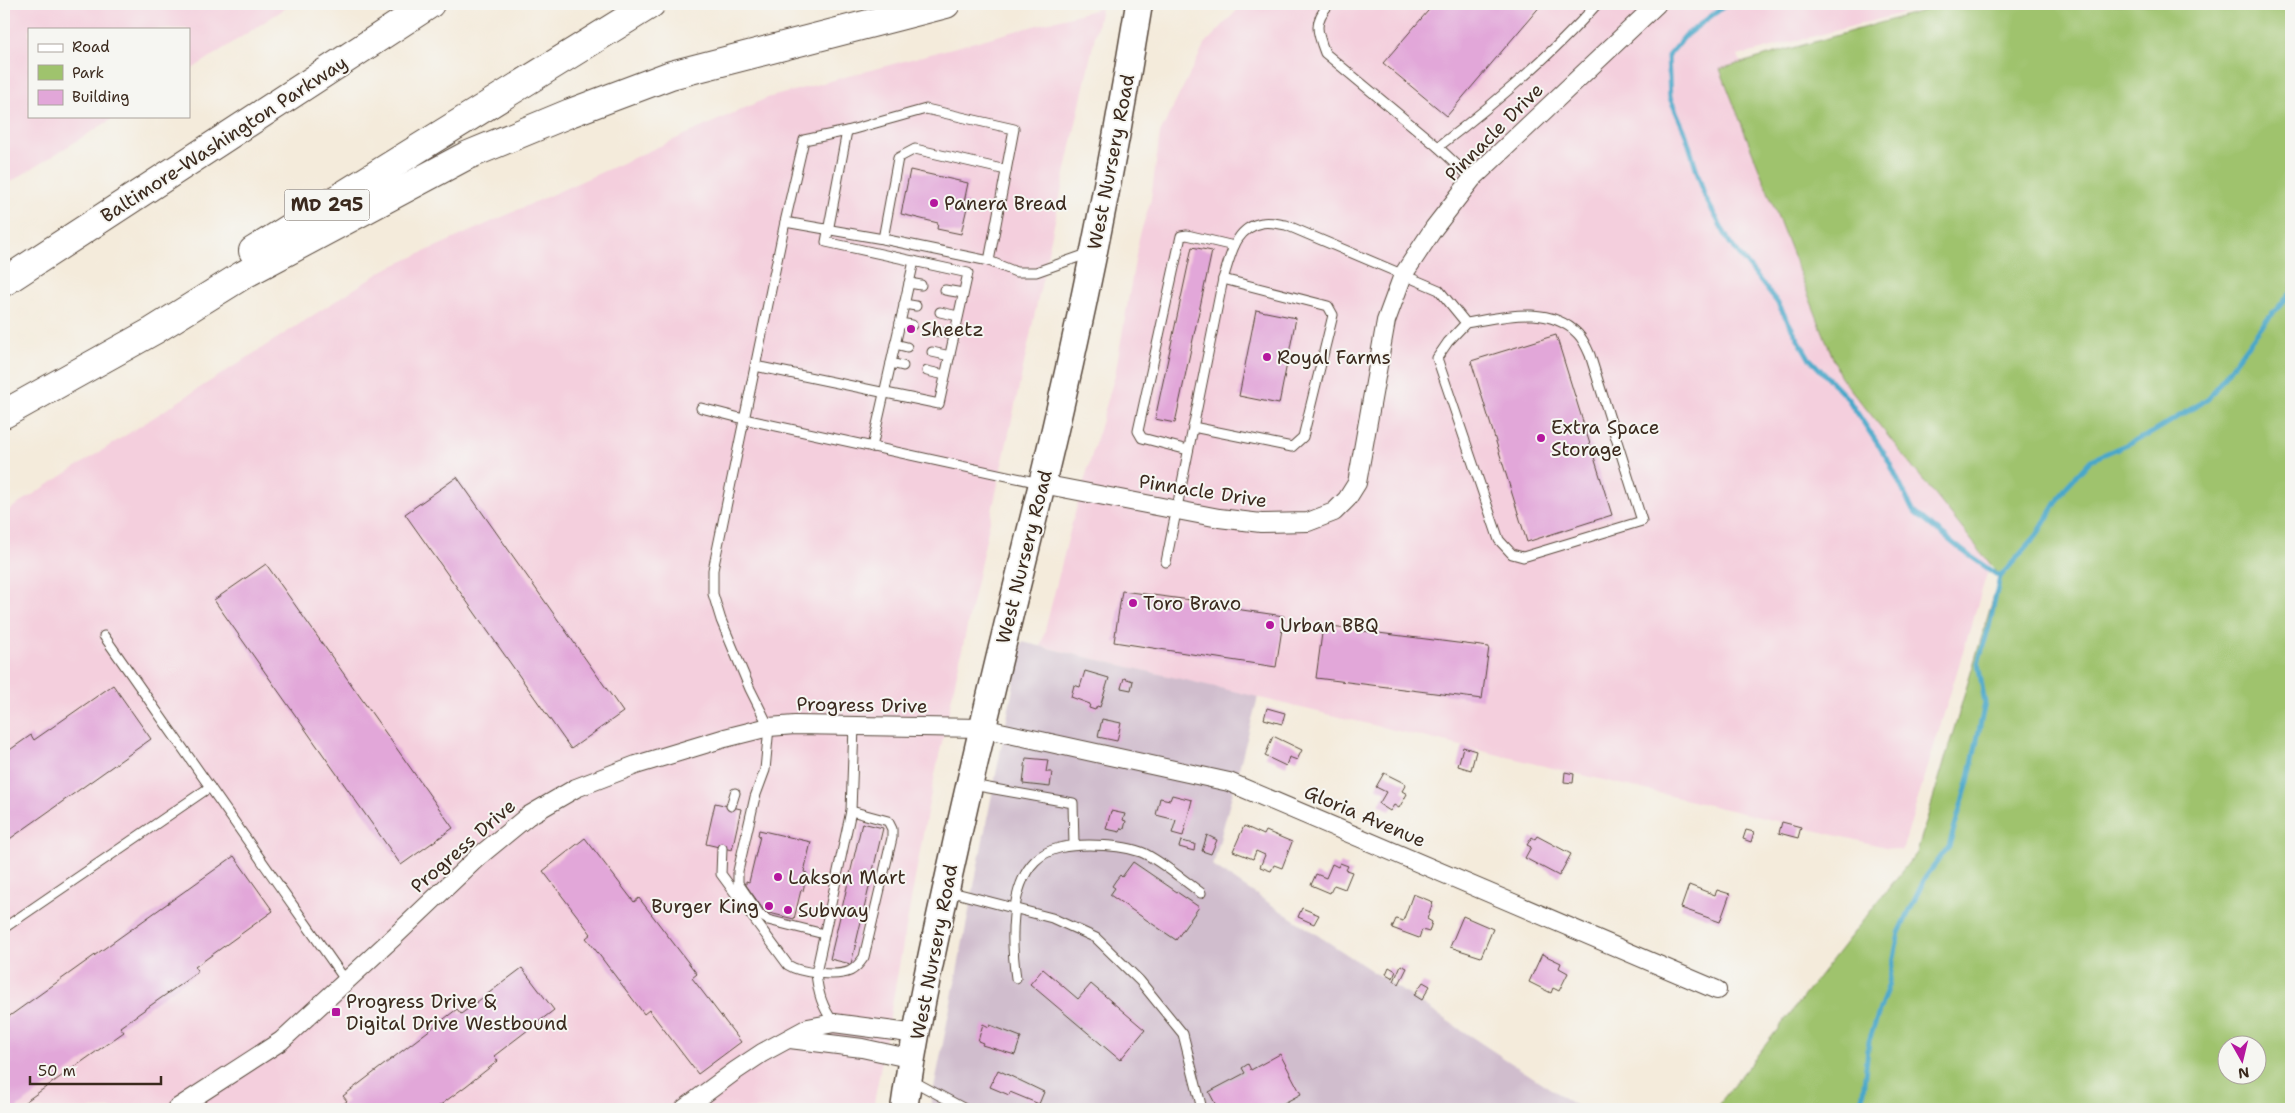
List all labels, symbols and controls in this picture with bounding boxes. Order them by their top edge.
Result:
legend [28,28,190,118]
text: Road [72,37,110,57]
street label: Baltimore-Washington Parkway [96,50,352,228]
text: Park [72,63,104,83]
street label: West Nursery Road [1082,72,1140,252]
street label: Pinnacle Drive [1439,77,1549,187]
text: Building [72,87,129,107]
road number: MD 295 [284,190,370,220]
place label: Panera Bread [944,191,1067,216]
marker: Panera Bread [928,197,940,209]
place label: Sheetz [921,317,984,342]
marker: Sheetz [905,323,917,335]
place label: Royal Farms [1277,345,1391,370]
marker: Royal Farms [1261,351,1273,363]
place label: Extra Space Storage [1551,415,1659,462]
marker: Extra Space Storage [1535,432,1547,444]
street label: West Nursery Road [990,467,1058,647]
street label: Pinnacle Drive [1137,469,1269,513]
place label: Toro Bravo [1143,591,1241,616]
marker: Toro Bravo [1127,597,1139,609]
place label: Urban BBQ [1280,613,1379,638]
marker: Urban BBQ [1264,619,1276,631]
street label: Progress Drive [796,691,928,719]
street label: Gloria Avenue [1300,779,1430,853]
street label: Progress Drive [405,793,521,899]
street label: West Nursery Road [905,862,963,1042]
place label: Lakson Mart [788,865,906,890]
marker: Lakson Mart [772,871,784,883]
place label: Burger King [651,894,759,919]
place label: Subway [798,898,869,923]
marker: Burger King [763,900,775,912]
marker: Subway [782,904,794,916]
place label: Progress Drive & Digital Drive Westbound [346,989,568,1036]
marker: Progress Drive & Digital Drive Westbound [330,1006,342,1018]
north arrow [2218,1036,2268,1086]
scale bar [30,1053,161,1085]
text: 50 m [38,1061,76,1081]
text: N [2237,1063,2251,1083]

